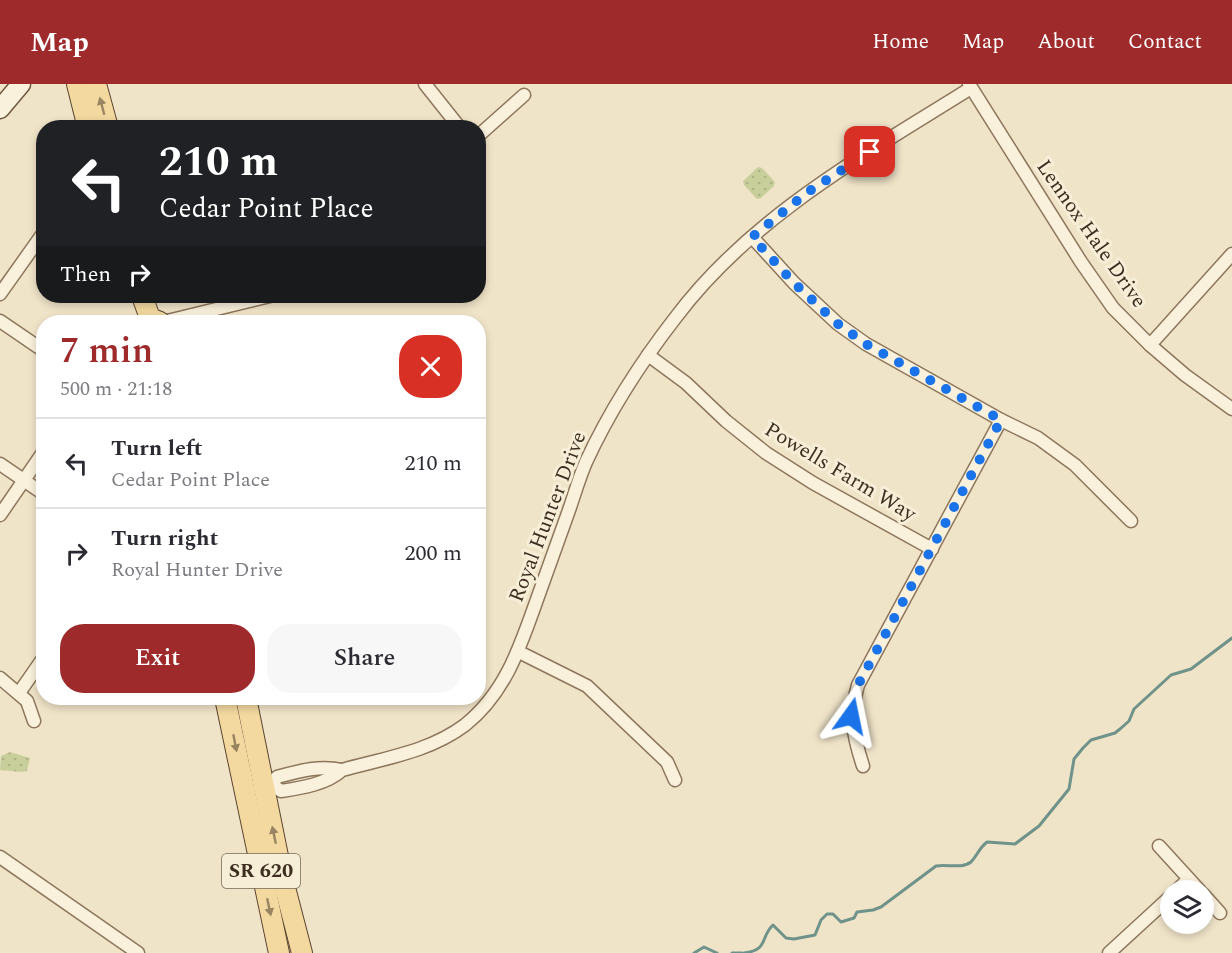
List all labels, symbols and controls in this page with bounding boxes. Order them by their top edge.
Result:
text: Map [30,21,89,64]
text: Home [872,26,929,58]
text: Map [962,26,1004,58]
text: About [1037,26,1095,58]
text: Contact [1128,26,1202,58]
one-way arrow [97,97,107,115]
pin [844,126,895,177]
text: 210 m [159,131,278,194]
icon: arrive [853,135,886,168]
icon: left [60,144,138,222]
street label: Lennox Hale Drive [1028,153,1154,315]
text: Cedar Point Place [159,188,374,230]
text: Then [60,258,111,291]
icon: right [123,258,156,291]
text: 7 min [60,324,153,379]
button: close [399,335,462,398]
text: 500 m · 21:18 [60,374,172,404]
street label: Powells Farm Way [758,414,923,530]
street label: Royal Hunter Drive [501,427,595,607]
text: Turn left [111,432,203,465]
icon: left [60,447,93,480]
text: 210 m [405,447,462,480]
text: Cedar Point Place [111,465,270,495]
text: Turn right [111,522,218,555]
icon: right [60,537,93,570]
text: 200 m [405,537,462,570]
text: Royal Hunter Drive [111,555,283,585]
button: Exit [60,624,255,693]
button: Share [267,624,462,693]
position arrow [819,684,883,748]
one-way arrow [231,733,240,752]
one-way arrow [269,825,278,844]
road number: SR 620 [222,854,300,888]
map controls [1160,880,1214,934]
button: layers [1160,880,1214,934]
one-way arrow [265,898,274,917]

